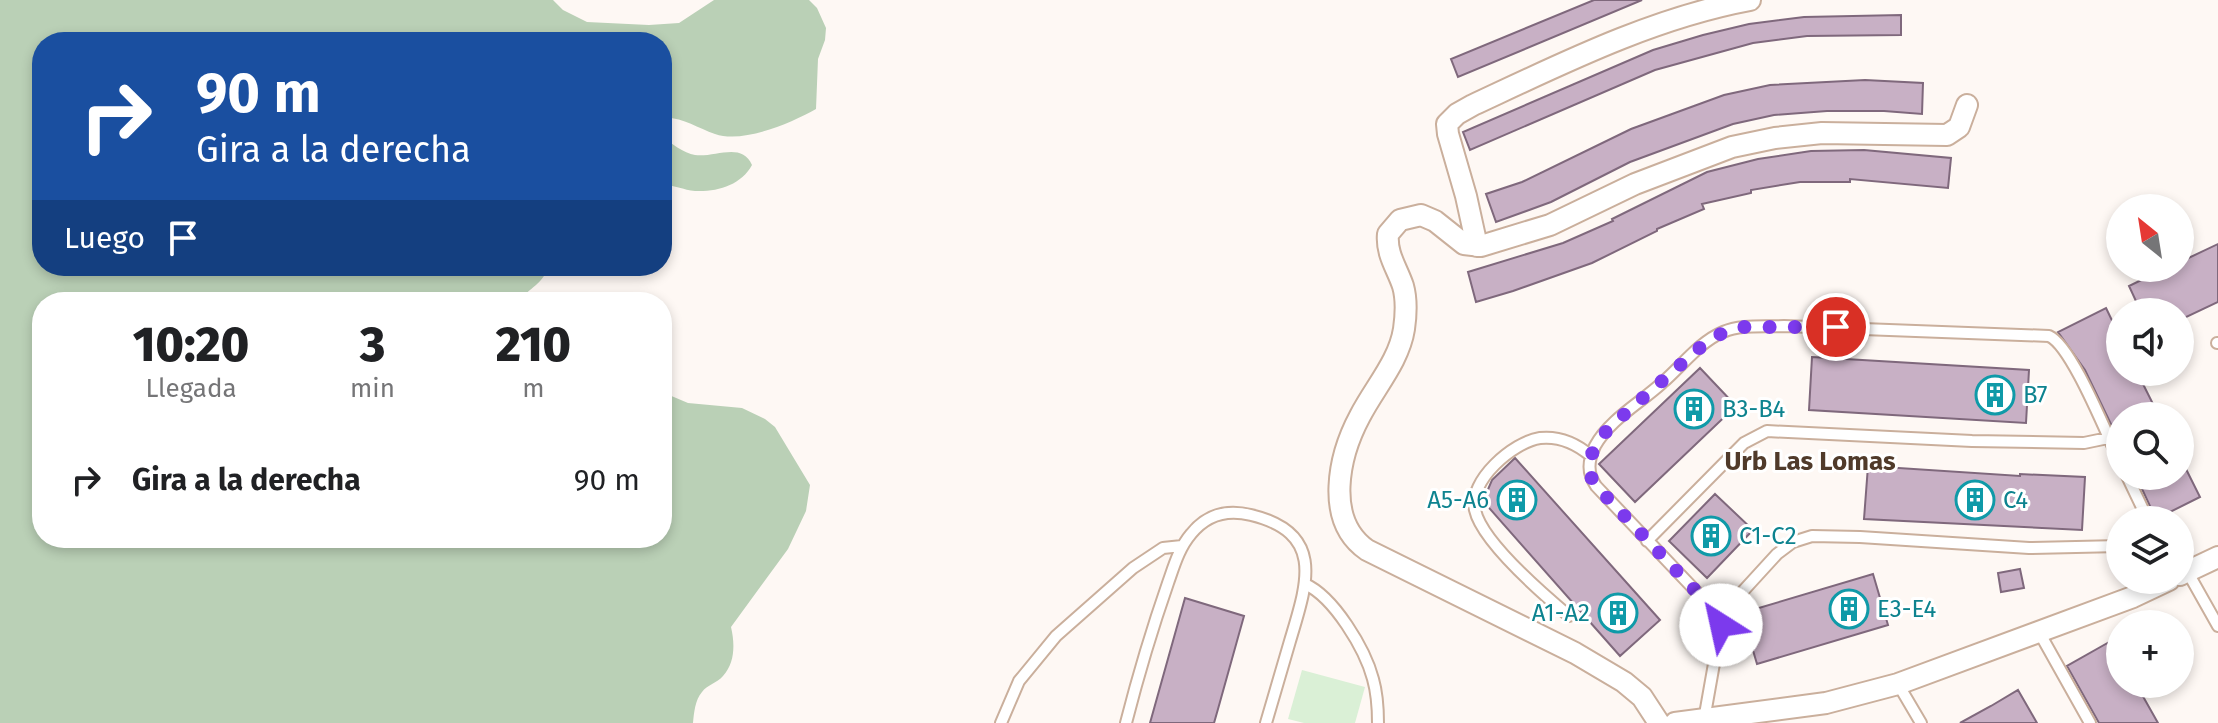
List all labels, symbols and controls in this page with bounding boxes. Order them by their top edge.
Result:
text: 90 m [196,60,321,127]
icon: right [64,64,168,168]
text: Gira a la derecha [196,128,471,172]
north arrow [2106,194,2194,282]
map controls [2106,194,2194,698]
icon: arrive [161,216,205,260]
text: Luego [64,220,145,256]
pin [1802,293,1870,361]
button: sound [2106,298,2194,386]
icon: arrive [1814,305,1858,349]
text: 10:20 [133,316,249,374]
text: 3 [360,316,385,374]
text: 210 [496,316,571,374]
text: Llegada [145,373,237,404]
text: min [350,373,395,404]
text: m [522,373,545,404]
building icon: B7 [1974,374,2016,416]
place label: B7 [2023,381,2048,409]
building icon: B3-B4 [1673,388,1715,430]
place label: B3-B4 [1722,395,1786,423]
button: search [2106,402,2194,490]
district label: Urb Las Lomas [1724,446,1896,477]
icon: right [64,458,108,502]
text: Gira a la derecha [132,462,361,498]
text: 90 m [574,462,640,498]
building icon: A5-A6 [1496,479,1538,521]
building icon: C4 [1954,479,1996,521]
place label: A5-A6 [1427,486,1489,514]
place label: C4 [2003,486,2028,514]
button: layers [2106,506,2194,594]
building icon: C1-C2 [1690,515,1732,557]
place label: C1-C2 [1739,522,1797,550]
position arrow [1679,583,1763,667]
building icon: E3-E4 [1828,588,1870,630]
building icon: A1-A2 [1597,592,1639,634]
place label: E3-E4 [1877,595,1937,623]
place label: A1-A2 [1532,599,1590,627]
button: + [2106,610,2194,698]

